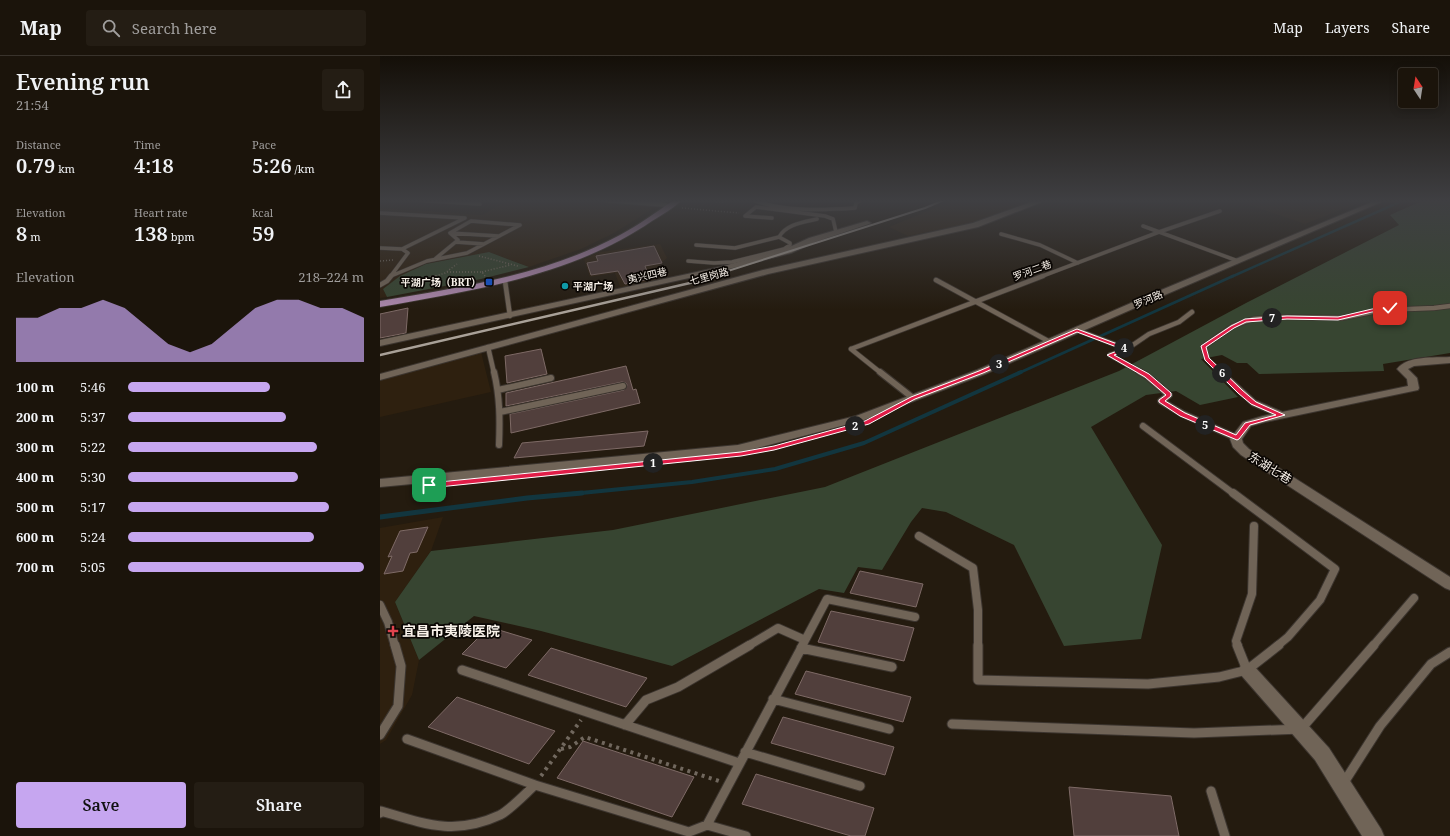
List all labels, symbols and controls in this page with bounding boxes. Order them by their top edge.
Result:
search box [86,10,366,46]
text: Map [20,15,62,41]
icon: search [100,17,122,39]
text: Search here [132,18,217,38]
text: Map [1273,18,1303,37]
text: Layers [1325,18,1370,37]
text: Share [1392,18,1430,37]
text: Evening run [16,66,150,96]
north arrow [1398,68,1438,108]
map controls [1398,68,1438,108]
button: share [322,69,364,111]
text: 21:54 [16,96,49,114]
text: Distance [16,137,61,152]
text: Time [134,137,161,152]
text: Pace [252,137,276,152]
text: 0.79 [16,152,55,179]
text: 4:18 [134,152,174,179]
text: 5:26 [252,152,292,179]
text: km [55,161,75,176]
text: /km [292,161,315,176]
text: Elevation [16,205,66,220]
text: Heart rate [134,205,188,220]
text: kcal [252,205,273,220]
text: 8 [16,220,27,247]
text: 138 [134,220,168,247]
text: 59 [252,220,275,247]
text: m [27,229,41,244]
text: bpm [168,229,195,244]
street label: 罗河二巷 [1011,257,1053,283]
street label: 夷兴四巷 [626,264,668,286]
street label: 七里岗路 [688,264,730,288]
text: Elevation [16,268,75,286]
text: 218–224 m [298,268,364,286]
place label: 平湖广场（BRT） [401,275,481,289]
marker: 平湖广场（BRT） [484,277,494,287]
place label: 平湖广场 [573,279,613,293]
marker: 平湖广场 [560,281,570,291]
street label: 罗河路 [1131,287,1165,311]
pin [1373,291,1407,325]
icon: check [1379,297,1401,319]
pin: 7 [1262,308,1282,328]
text: 7 [1269,310,1275,325]
pin: 4 [1114,338,1134,358]
text: 4 [1121,340,1127,355]
pin: 3 [989,354,1009,374]
text: 3 [996,356,1002,371]
pin: 6 [1212,363,1232,383]
text: 6 [1219,365,1225,380]
text: 100 m [16,378,54,396]
text: 5:46 [80,378,106,396]
text: 200 m [16,408,54,426]
text: 5:37 [80,408,106,426]
pin: 5 [1195,415,1215,435]
pin: 2 [845,416,865,436]
text: 5 [1202,417,1208,432]
text: 2 [852,418,858,433]
text: 300 m [16,438,54,456]
text: 5:22 [80,438,106,456]
street label: 东湖七巷 [1245,448,1295,488]
pin: 1 [643,453,663,473]
text: 1 [650,455,656,470]
text: 400 m [16,468,54,486]
text: 5:30 [80,468,106,486]
pin [412,468,446,502]
icon: arrive [418,474,440,496]
text: 500 m [16,498,54,516]
text: 5:17 [80,498,106,516]
text: 600 m [16,528,54,546]
text: 5:24 [80,528,106,546]
text: 700 m [16,558,54,576]
text: 5:05 [80,558,106,576]
place label: 宜昌市夷陵医院 [402,621,500,640]
marker: 宜昌市夷陵医院 [387,625,399,637]
button: Save [16,782,186,828]
button: Share [194,782,364,828]

